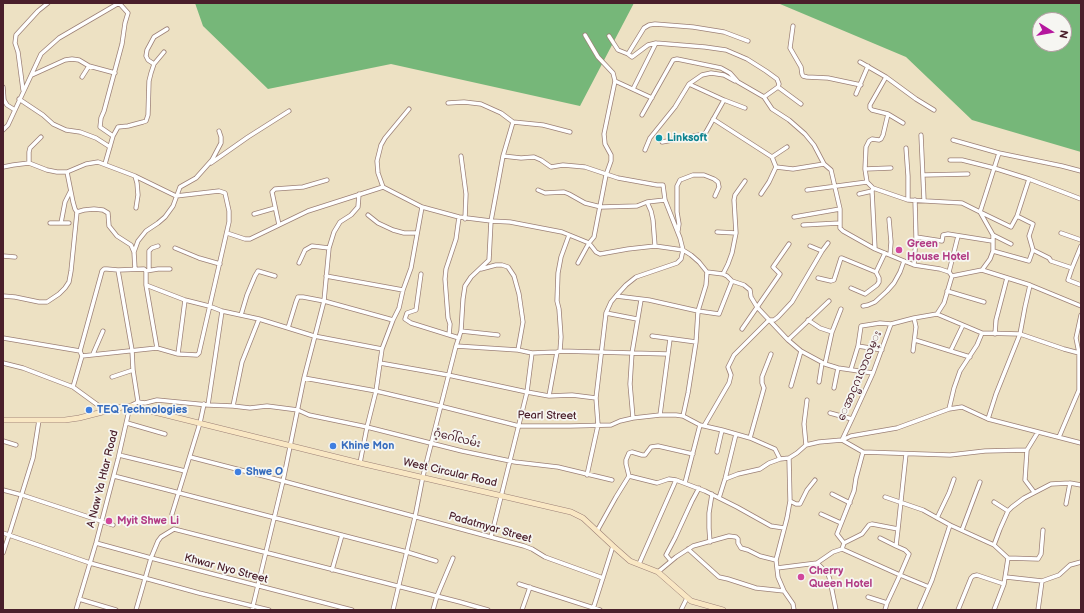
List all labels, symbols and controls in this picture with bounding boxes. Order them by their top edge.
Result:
north arrow [1032,12,1072,52]
text: N [1056,29,1070,39]
place label: Linksoft [667,131,707,145]
marker: Linksoft [654,133,664,143]
place label: Green House Hotel [907,237,969,263]
marker: Green House Hotel [894,245,904,255]
street label: ေအာင္မဂၤလာလမ္း [835,329,885,423]
place label: TEQ Technologies [97,403,187,417]
marker: TEQ Technologies [84,405,94,415]
street label: Pearl Street [517,409,577,423]
street label: ဂံ့ဂေါ်လမ်း [432,427,482,451]
street label: A Naw Ya Htar Road [84,429,122,529]
place label: Khine Mon [341,439,395,453]
marker: Khine Mon [328,441,338,451]
street label: West Circular Road [402,456,498,490]
place label: Shwe O [246,465,283,479]
marker: Shwe O [233,467,243,477]
street label: Padatmyar Street [447,510,533,546]
place label: Myit Shwe Li [117,514,179,528]
marker: Myit Shwe Li [104,516,114,526]
street label: Khwar Nyo Street [183,552,269,586]
place label: Cherry Queen Hotel [809,564,872,590]
marker: Cherry Queen Hotel [796,572,806,582]

